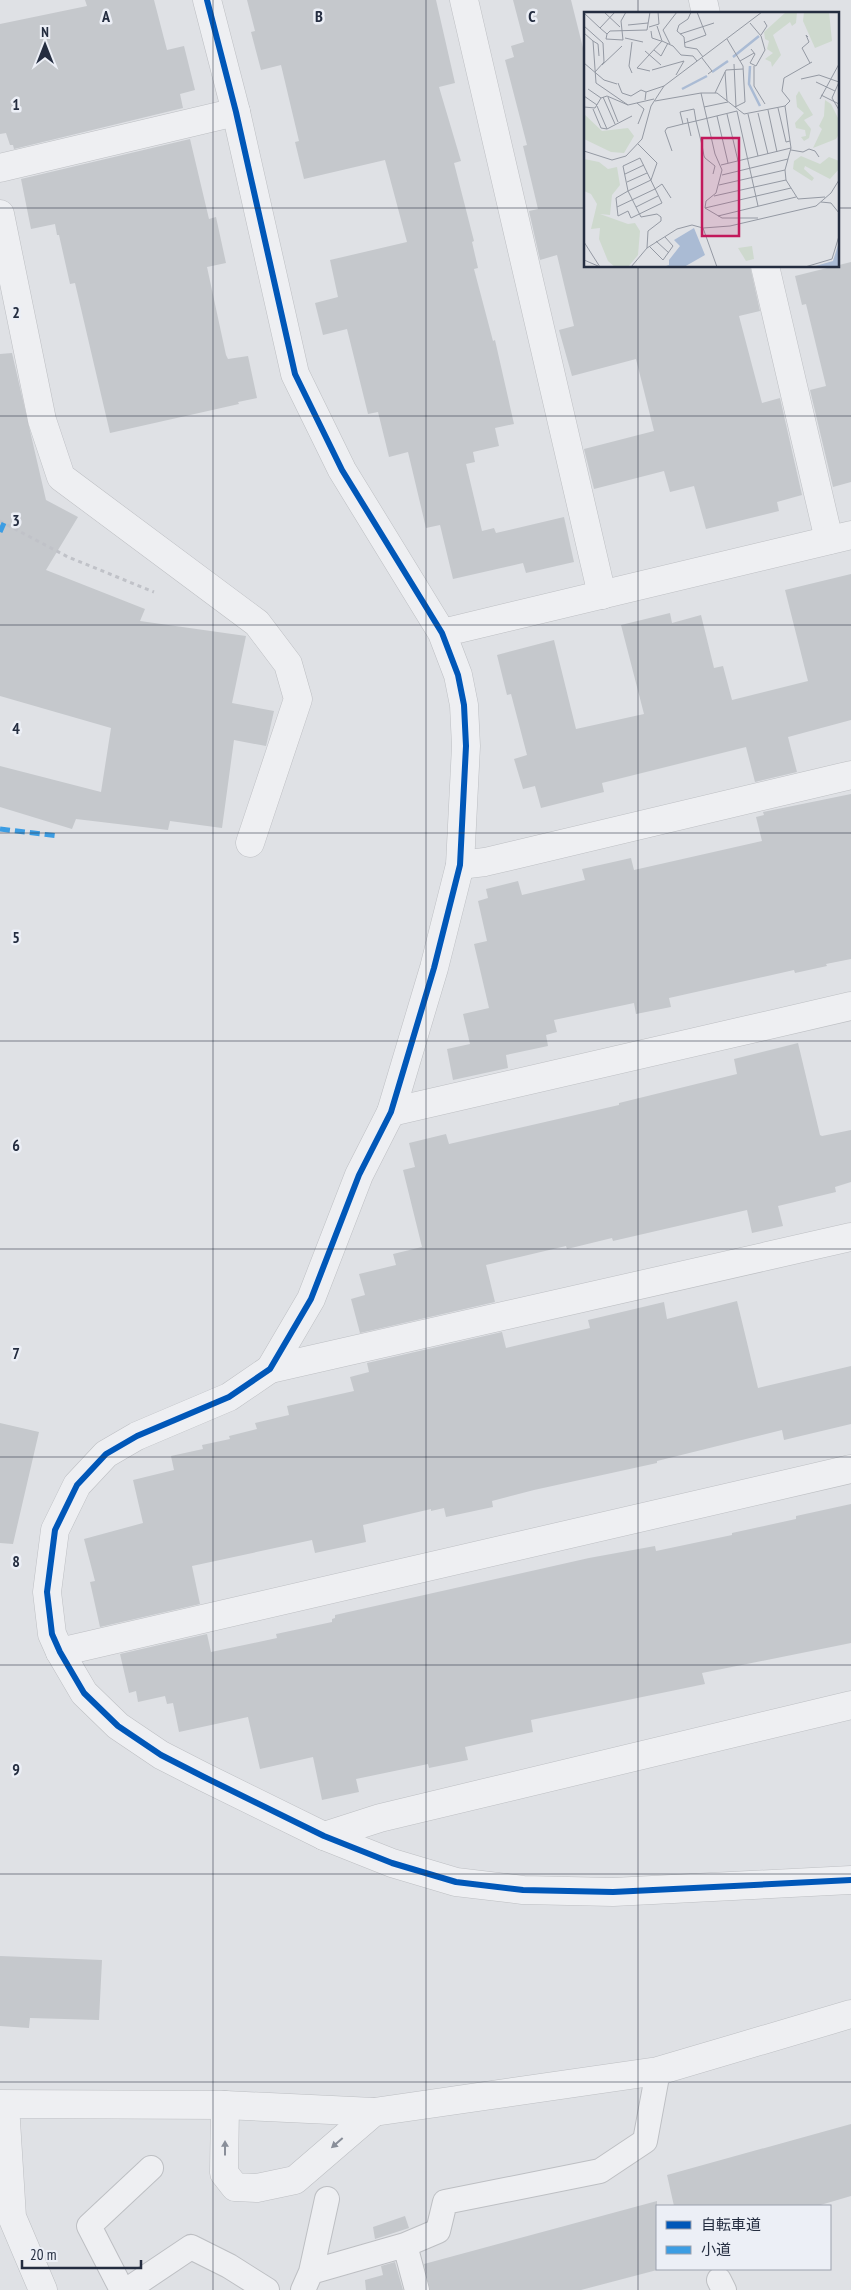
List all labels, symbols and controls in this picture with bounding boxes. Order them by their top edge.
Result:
text: A [101,6,111,26]
text: B [315,6,323,26]
text: C [528,6,536,26]
inset map [584,12,838,268]
north arrow [20,20,70,70]
text: N [41,23,49,41]
text: 1 [12,94,20,114]
text: 2 [12,302,20,322]
text: 3 [12,510,20,530]
text: 4 [12,718,20,738]
text: 5 [12,927,20,947]
text: 6 [12,1135,20,1155]
text: 7 [12,1343,20,1363]
text: 8 [12,1551,20,1571]
text: 9 [12,1759,20,1779]
one-way arrow [331,2138,344,2149]
one-way arrow [221,2139,229,2155]
legend [656,2205,831,2270]
text: 自転車道 [701,2215,761,2234]
scale bar [22,2238,141,2270]
text: 小道 [701,2240,731,2259]
text: 20 m [30,2245,56,2264]

